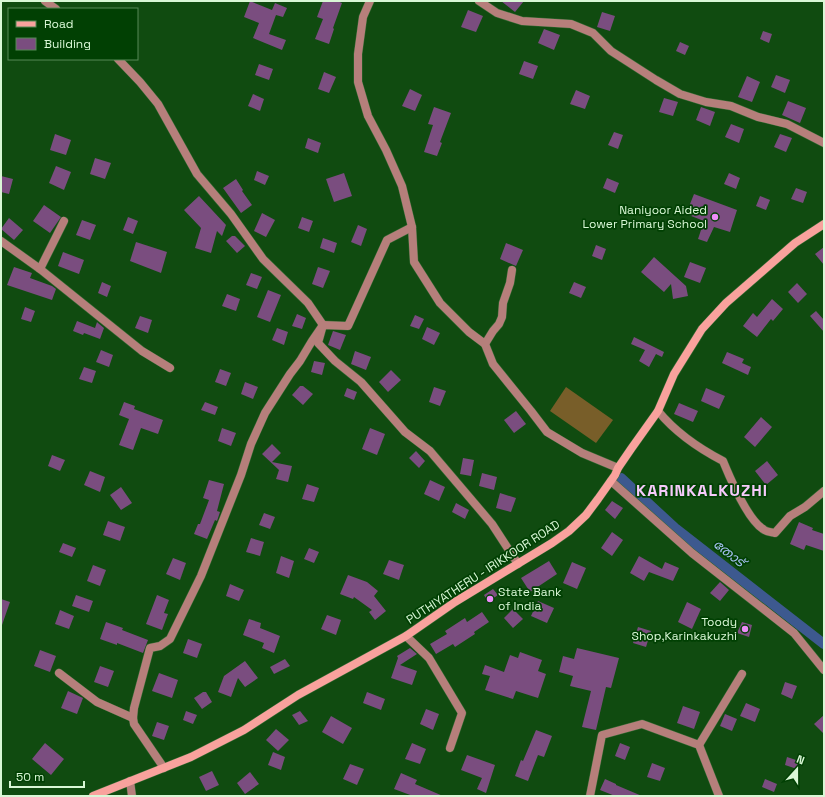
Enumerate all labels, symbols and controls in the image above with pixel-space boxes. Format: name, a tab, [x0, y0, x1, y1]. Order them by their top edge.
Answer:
legend	[8, 8, 138, 60]
text: Road	[44, 16, 73, 32]
text: Building	[44, 36, 91, 52]
place label: Naniyoor Aided Lower Primary School	[582, 202, 707, 232]
marker: Naniyoor Aided Lower Primary School	[710, 212, 720, 222]
district label: KARINKALKUZHI	[636, 480, 768, 501]
street label: PUTHIYATHERU - IRIKKOOR ROAD	[403, 516, 563, 628]
water label: തോട്	[710, 536, 751, 573]
place label: State Bank of India	[498, 584, 562, 614]
marker: State Bank of India	[485, 594, 495, 604]
place label: Toody Shop,Karinkakuzhi	[632, 614, 737, 644]
marker: Toody Shop,Karinkakuzhi	[740, 624, 750, 634]
north arrow	[777, 749, 817, 789]
text: N	[795, 752, 807, 768]
scale bar	[10, 763, 84, 789]
text: 50 m	[16, 769, 44, 785]

